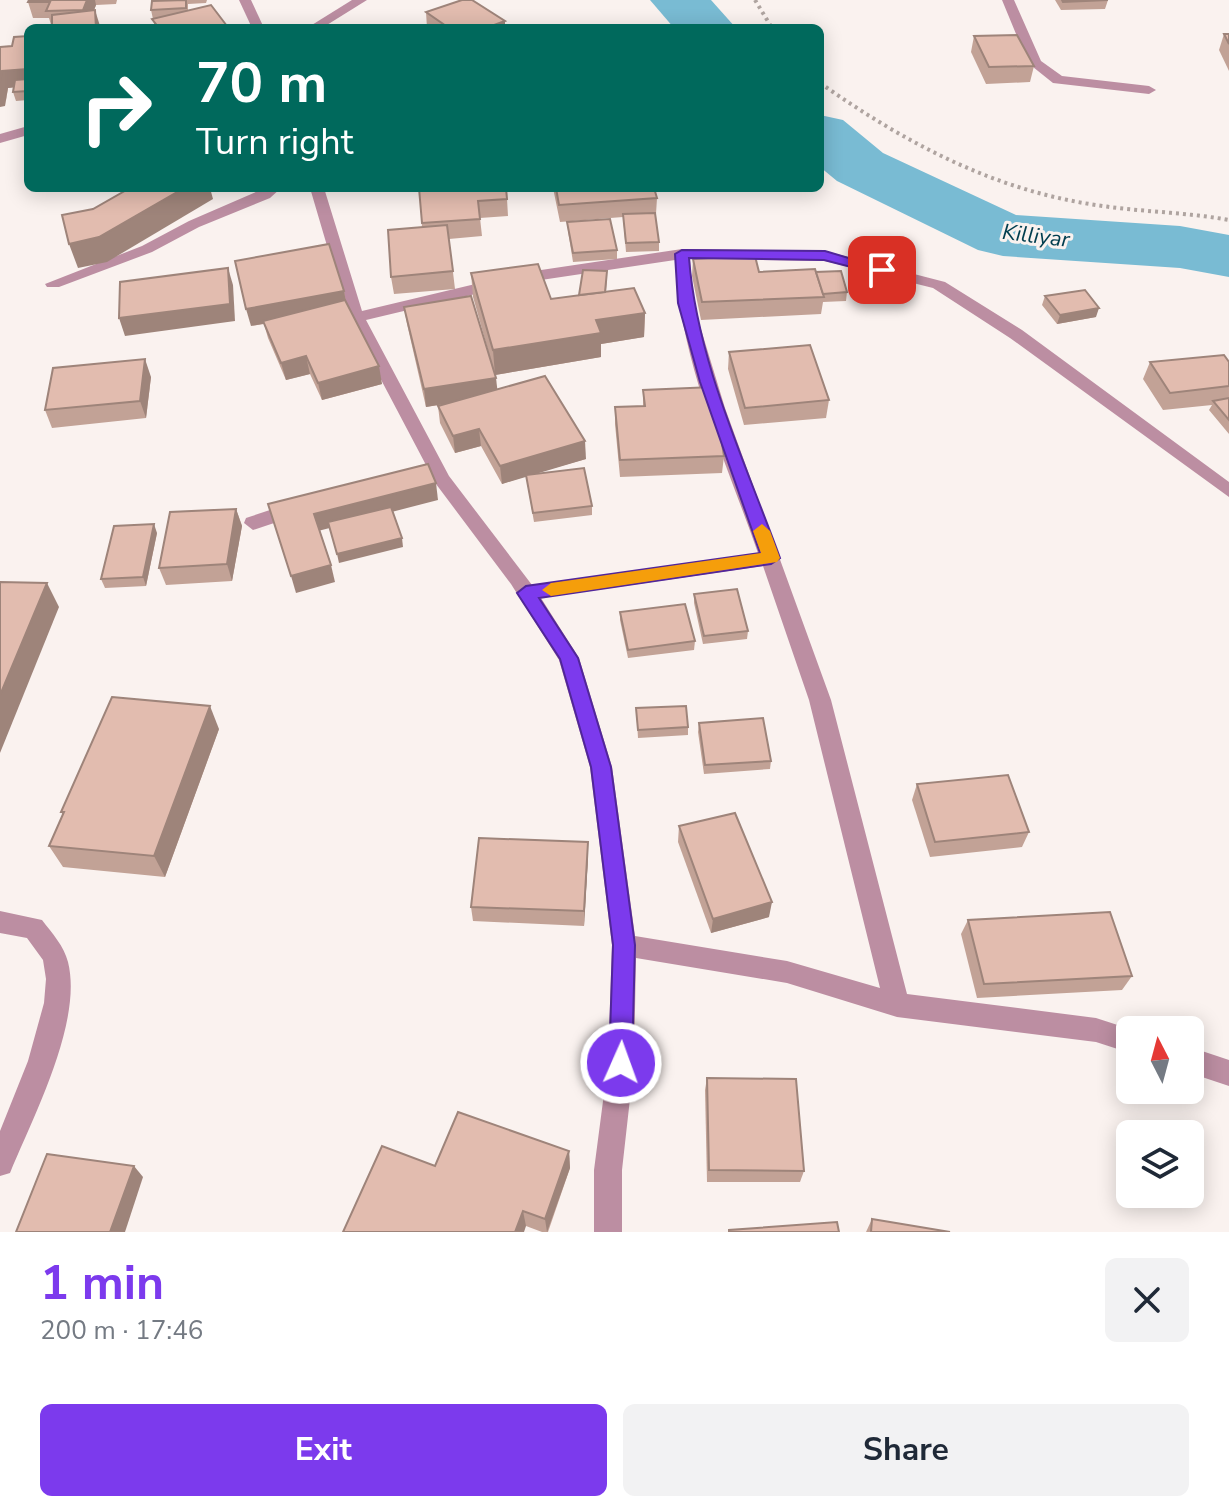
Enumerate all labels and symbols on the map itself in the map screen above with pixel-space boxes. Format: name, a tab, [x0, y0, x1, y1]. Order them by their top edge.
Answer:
water label: Killiyar	[1000, 217, 1072, 255]
pin	[848, 236, 916, 304]
north arrow	[1116, 1016, 1204, 1104]
position arrow	[579, 1021, 663, 1105]

